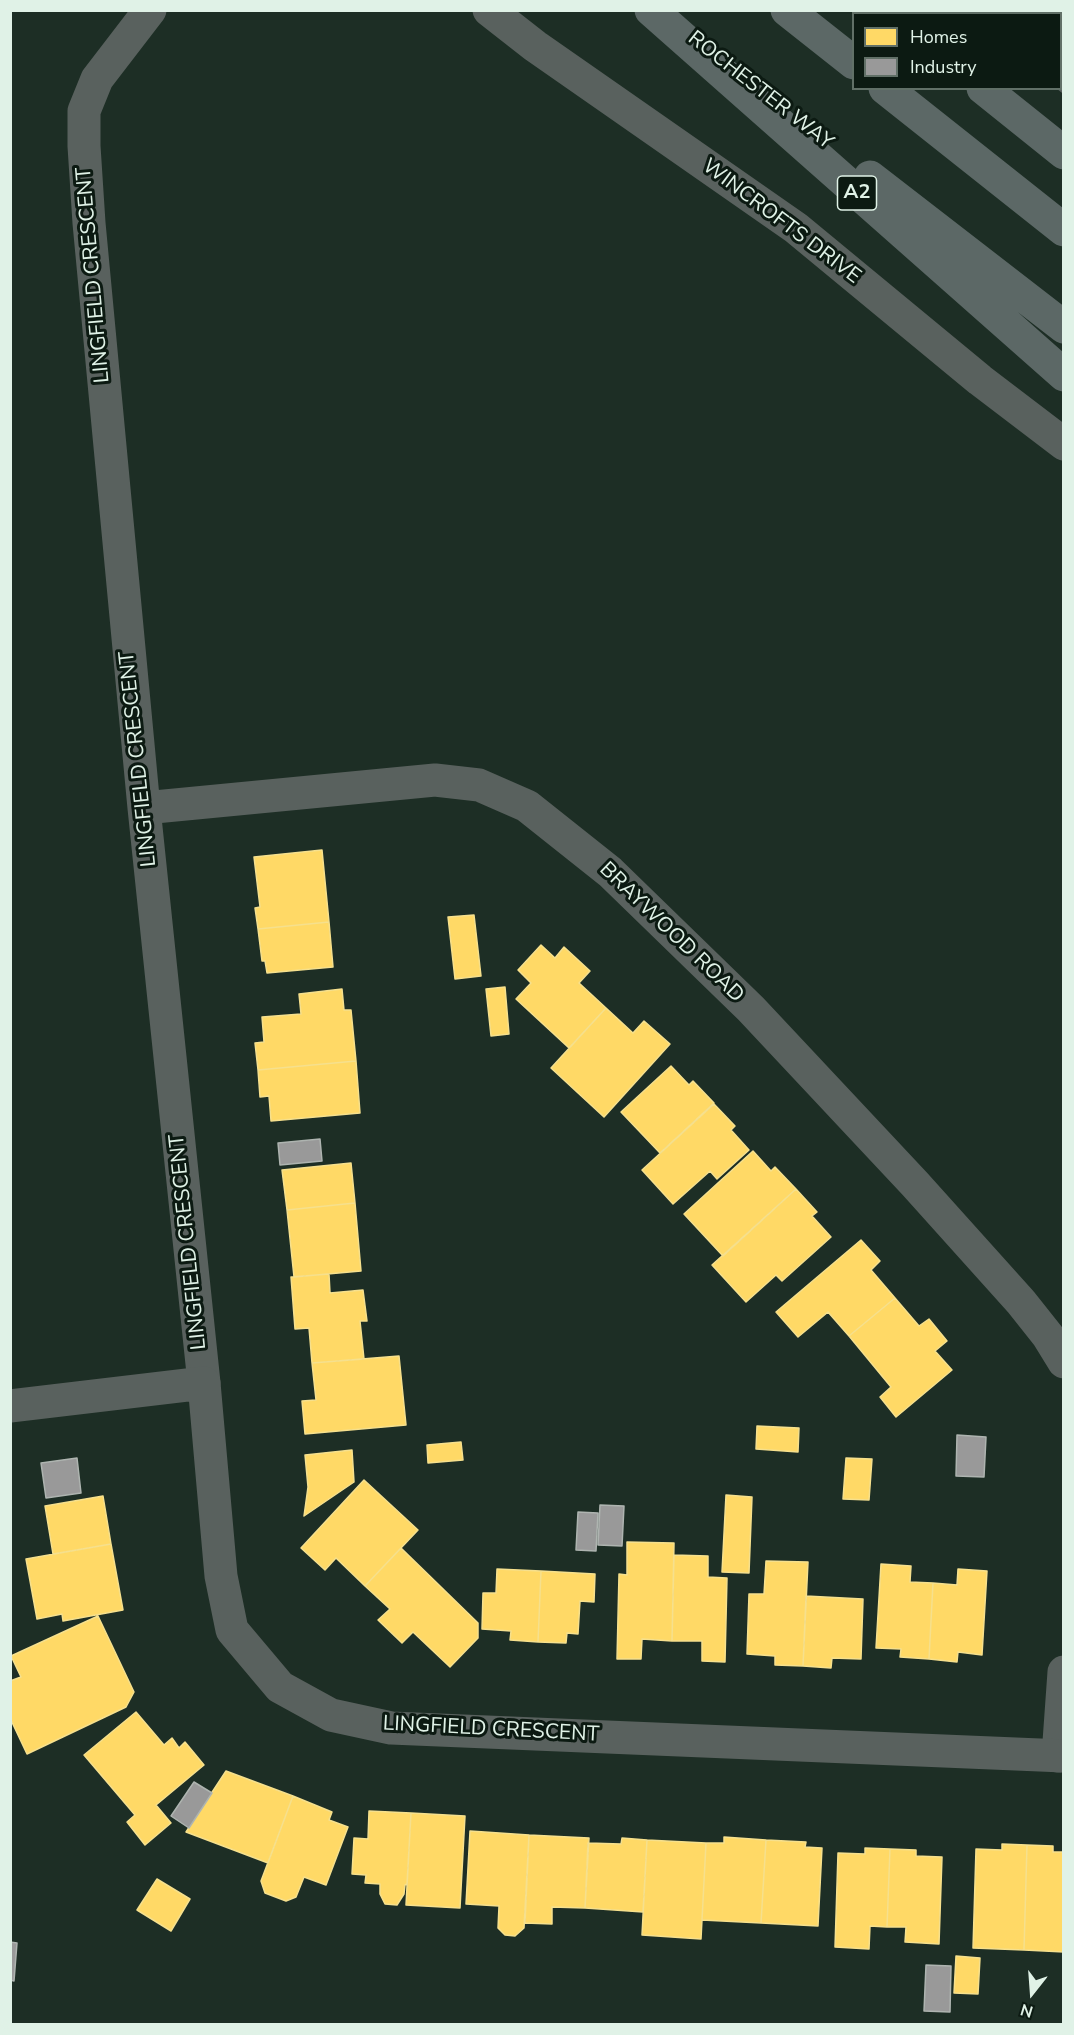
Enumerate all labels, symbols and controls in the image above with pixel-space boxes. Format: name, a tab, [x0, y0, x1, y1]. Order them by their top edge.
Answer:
legend	[852, 12, 1062, 90]
text: Homes	[910, 25, 967, 49]
street label: ROCHESTER WAY	[682, 26, 838, 156]
text: Industry	[910, 55, 977, 79]
street label: WINCROFTS DRIVE	[697, 154, 865, 290]
street label: LINGFIELD CRESCENT	[72, 166, 116, 384]
road number: A2	[838, 176, 876, 210]
street label: LINGFIELD CRESCENT	[115, 650, 163, 868]
street label: BRAYWOOD ROAD	[593, 857, 749, 1009]
street label: LINGFIELD CRESCENT	[165, 1133, 213, 1351]
street label: LINGFIELD CRESCENT	[382, 1712, 600, 1748]
north arrow	[1002, 1963, 1062, 2023]
text: N	[1018, 1998, 1036, 2022]

